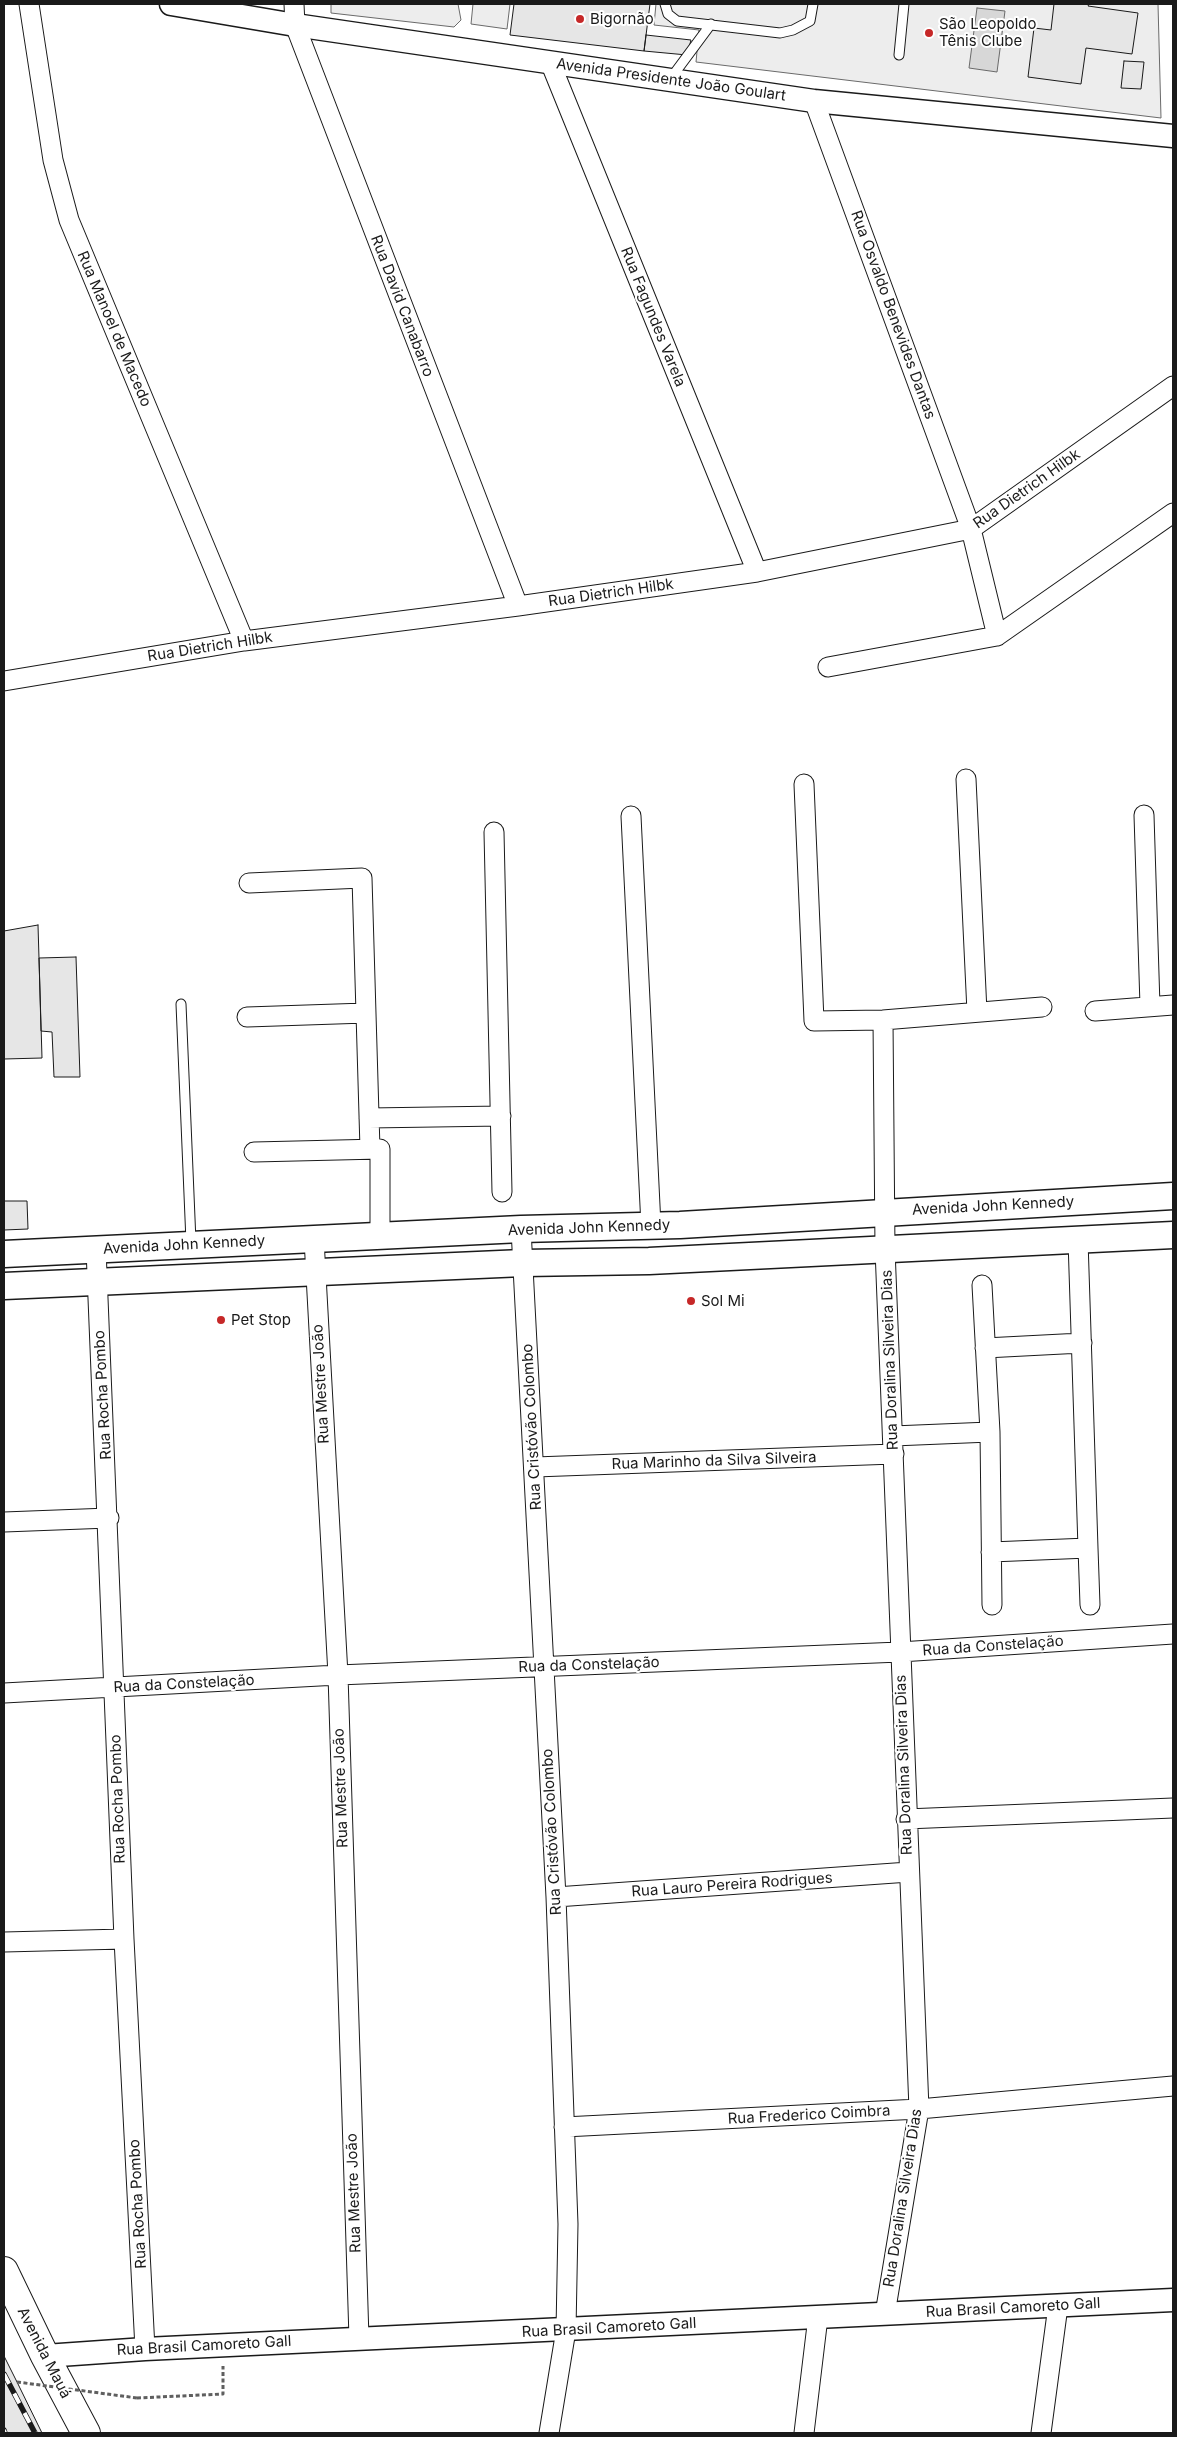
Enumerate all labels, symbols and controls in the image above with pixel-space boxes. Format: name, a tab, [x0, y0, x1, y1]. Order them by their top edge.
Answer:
place label: Bigornão	[590, 10, 654, 28]
marker: Bigornão	[574, 13, 586, 25]
place label: São Leopoldo Tênis Clube	[939, 15, 1036, 50]
marker: São Leopoldo Tênis Clube	[923, 27, 935, 39]
street label: Avenida Presidente João Goulart	[555, 55, 787, 105]
street label: Rua Osvaldo Benevides Dantas	[847, 208, 939, 422]
street label: Rua David Canabarro	[367, 233, 437, 379]
street label: Rua Fagundes Varela	[617, 244, 689, 390]
street label: Rua Manoel de Macedo	[73, 249, 155, 409]
street label: Rua Dietrich Hilbk	[970, 445, 1084, 533]
street label: Rua Dietrich Hilbk	[547, 575, 675, 611]
street label: Rua Dietrich Hilbk	[146, 628, 274, 666]
street label: Avenida John Kennedy	[911, 1193, 1075, 1219]
street label: Avenida John Kennedy	[508, 1216, 670, 1240]
street label: Avenida John Kennedy	[102, 1232, 266, 1258]
street label: Rua Doralina Silveira Dias	[878, 1270, 902, 1450]
place label: Sol Mi	[701, 1292, 745, 1310]
marker: Sol Mi	[685, 1295, 697, 1307]
place label: Pet Stop	[231, 1311, 291, 1329]
marker: Pet Stop	[215, 1314, 227, 1326]
street label: Rua Mestre João	[309, 1324, 333, 1444]
street label: Rua Rocha Pombo	[91, 1330, 115, 1460]
street label: Rua Cristóvão Colombo	[519, 1343, 545, 1511]
street label: Rua Marinho da Silva Silveira	[611, 1448, 817, 1474]
street label: Rua da Constelação	[922, 1632, 1064, 1660]
street label: Rua da Constelação	[518, 1654, 660, 1676]
street label: Rua da Constelação	[113, 1671, 255, 1697]
street label: Rua Doralina Silveira Dias	[892, 1675, 916, 1855]
street label: Rua Mestre João	[330, 1728, 352, 1848]
street label: Rua Rocha Pombo	[107, 1734, 129, 1864]
street label: Rua Cristóvão Colombo	[539, 1748, 565, 1916]
street label: Rua Lauro Pereira Rodrigues	[631, 1869, 833, 1901]
street label: Rua Frederico Coimbra	[727, 2102, 891, 2128]
street label: Rua Doralina Silveira Dias	[880, 2108, 926, 2288]
street label: Rua Mestre João	[343, 2133, 365, 2253]
street label: Rua Rocha Pombo	[126, 2139, 150, 2269]
street label: Rua Brasil Camoreto Gall	[925, 2294, 1101, 2322]
street label: Avenida Mauá	[13, 2304, 75, 2402]
street label: Rua Brasil Camoreto Gall	[521, 2314, 697, 2342]
street label: Rua Brasil Camoreto Gall	[116, 2332, 292, 2360]

